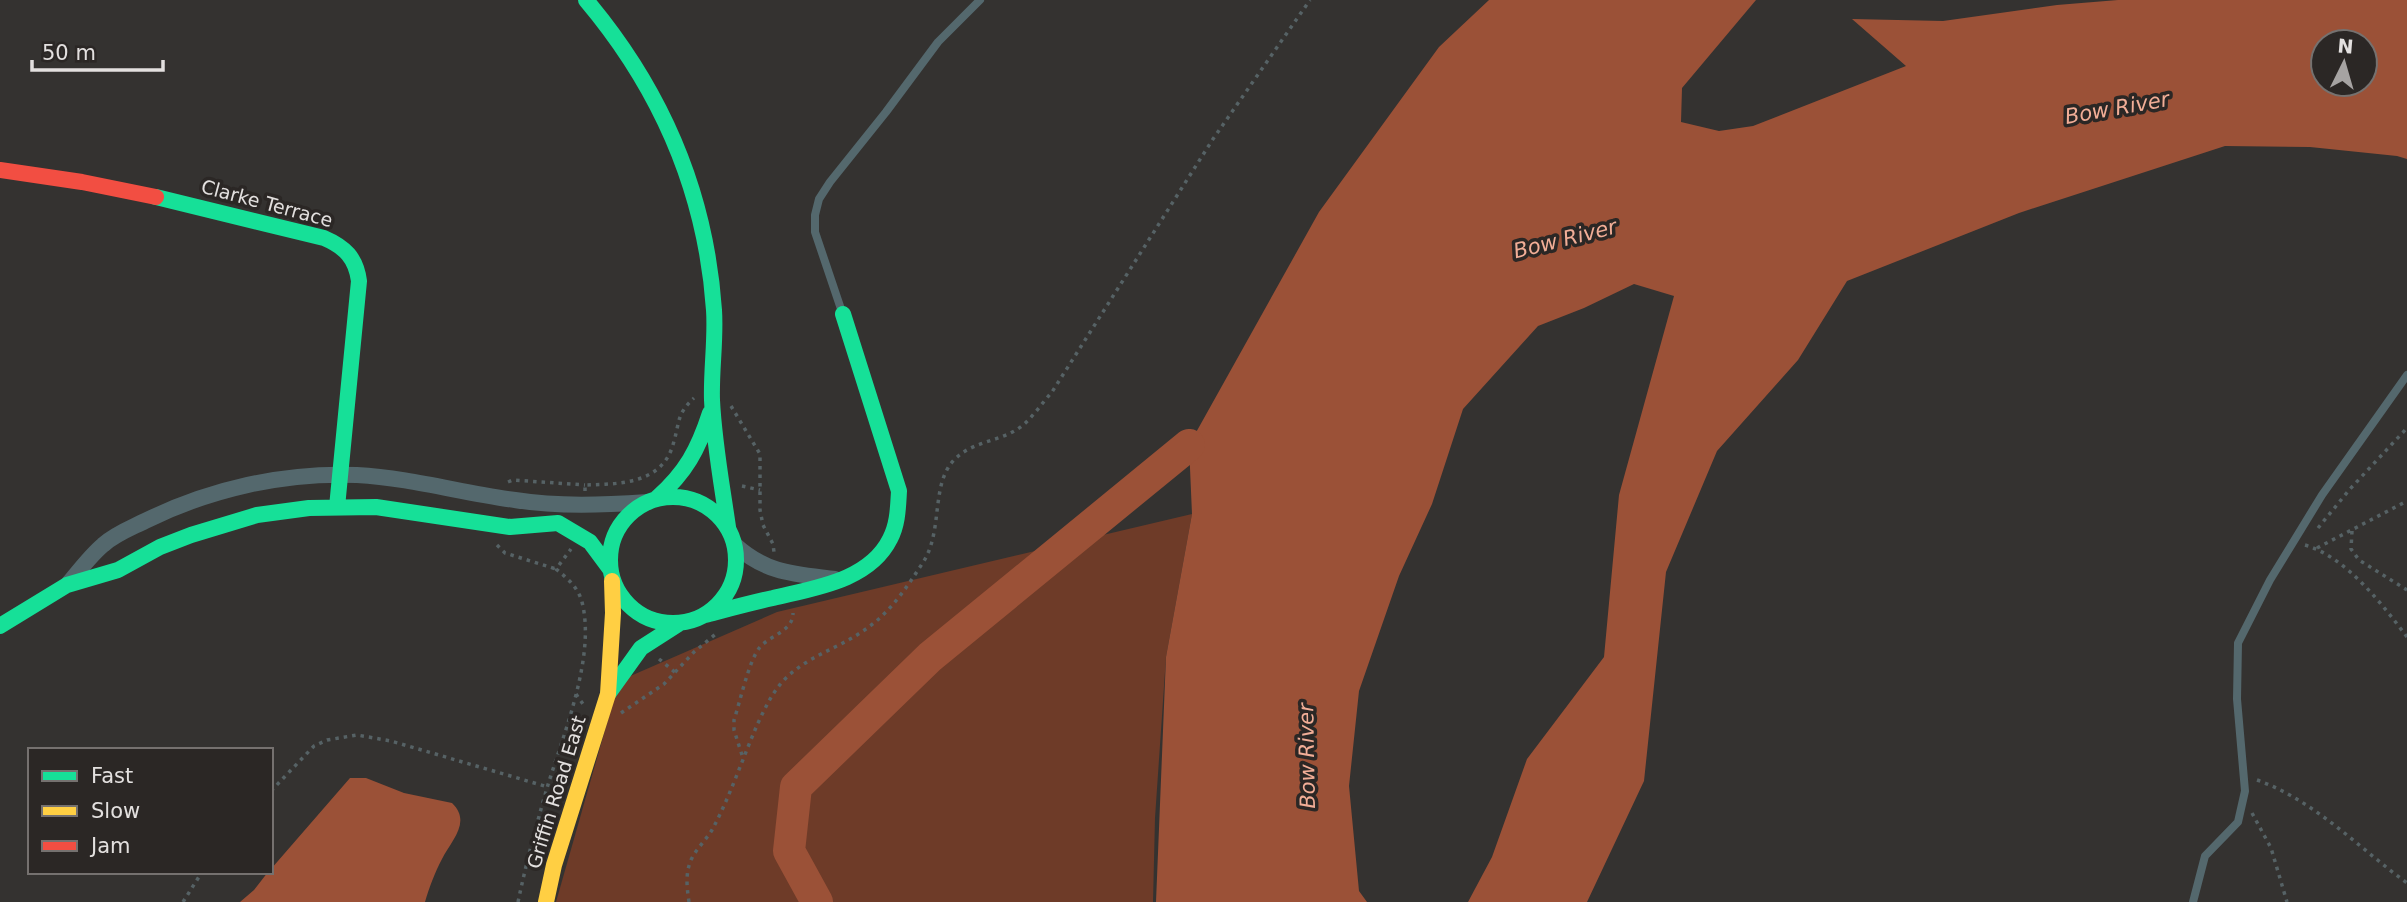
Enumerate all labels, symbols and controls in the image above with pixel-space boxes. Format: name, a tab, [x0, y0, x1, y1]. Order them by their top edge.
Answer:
scale bar	[32, 28, 163, 72]
north arrow	[2309, 28, 2379, 98]
text: N	[2337, 34, 2354, 58]
text: 50 m	[42, 41, 96, 65]
water label: Bow River	[2063, 87, 2172, 129]
street label: Clarke Terrace	[199, 175, 335, 231]
water label: Bow River	[1511, 214, 1620, 263]
water label: Bow River	[1294, 702, 1320, 809]
street label: Griffin Road East	[522, 713, 590, 871]
legend	[28, 748, 273, 874]
text: Fast	[91, 764, 133, 788]
text: Slow	[91, 799, 140, 823]
text: Jam	[89, 834, 131, 858]

